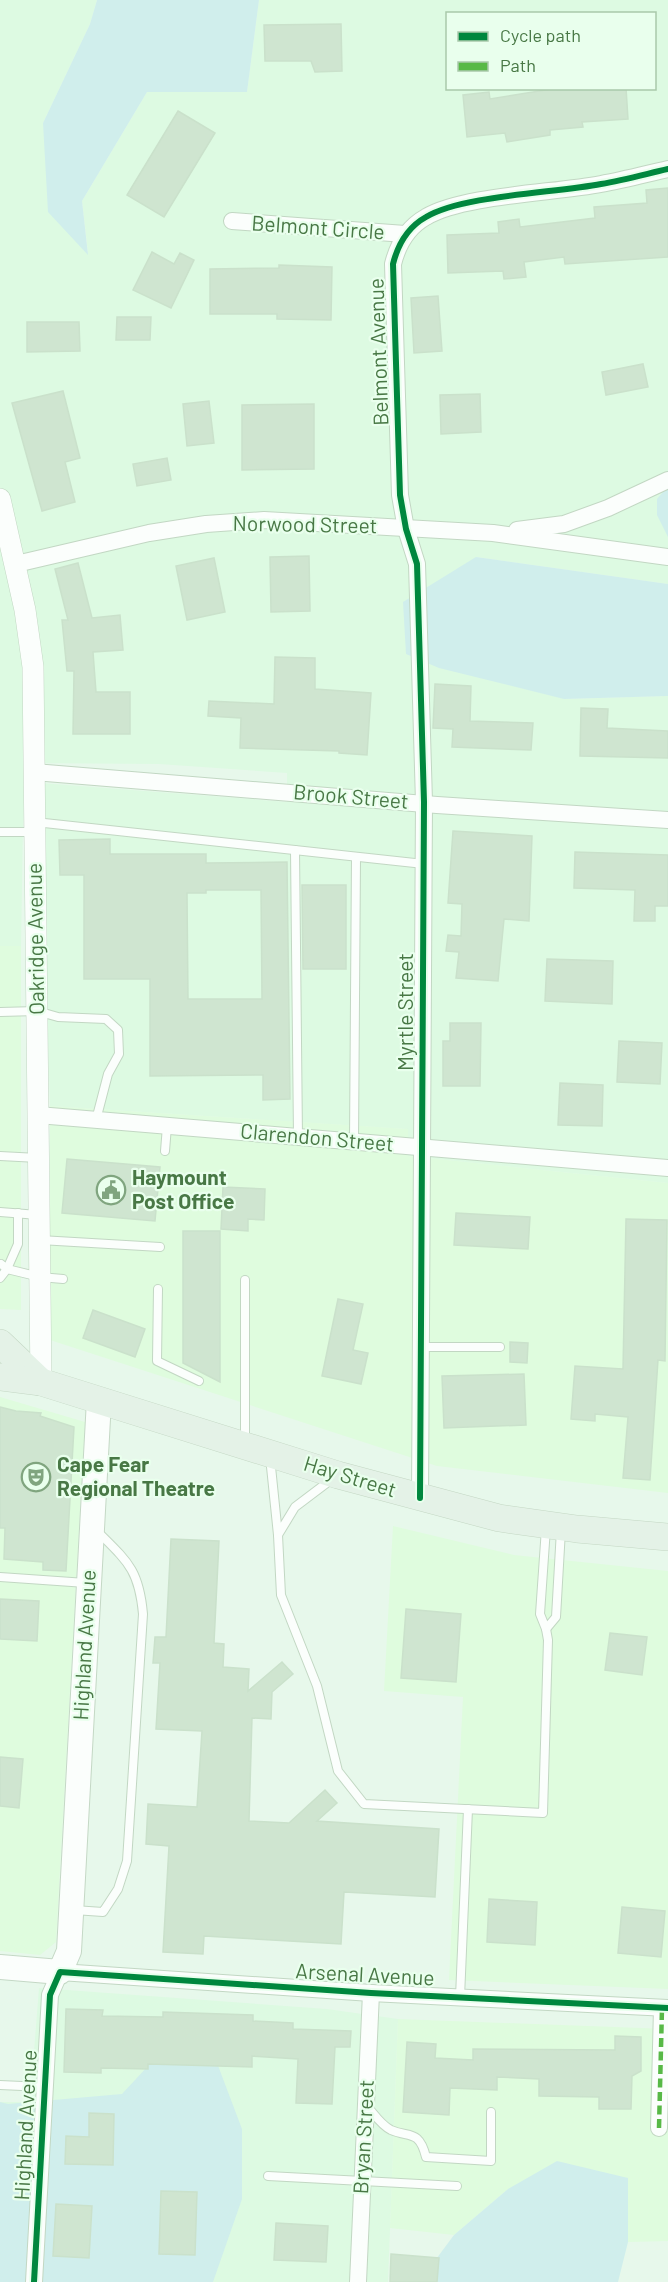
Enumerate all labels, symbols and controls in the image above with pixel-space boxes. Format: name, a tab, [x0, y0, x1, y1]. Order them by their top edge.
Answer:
legend	[446, 12, 656, 90]
text: Cycle path	[500, 24, 581, 46]
text: Path	[500, 54, 536, 76]
street label: Belmont Circle	[251, 209, 386, 244]
street label: Belmont Avenue	[362, 278, 393, 426]
street label: Norwood Street	[233, 510, 378, 537]
street label: Brook Street	[292, 778, 410, 813]
street label: Oakridge Avenue	[21, 863, 48, 1015]
street label: Myrtle Street	[392, 953, 417, 1071]
street label: Clarendon Street	[239, 1117, 395, 1156]
place label: Haymount Post Office	[132, 1164, 234, 1213]
public building icon: Haymount Post Office	[95, 1174, 127, 1206]
street label: Hay Street	[301, 1450, 400, 1501]
place label: Cape Fear Regional Theatre	[57, 1451, 215, 1500]
theatre icon: Cape Fear Regional Theatre	[20, 1461, 52, 1493]
street label: Highland Avenue	[67, 1569, 100, 1721]
street label: Arsenal Avenue	[295, 1957, 435, 1990]
street label: Highland Avenue	[8, 2049, 41, 2201]
street label: Bryan Street	[347, 2079, 378, 2195]

